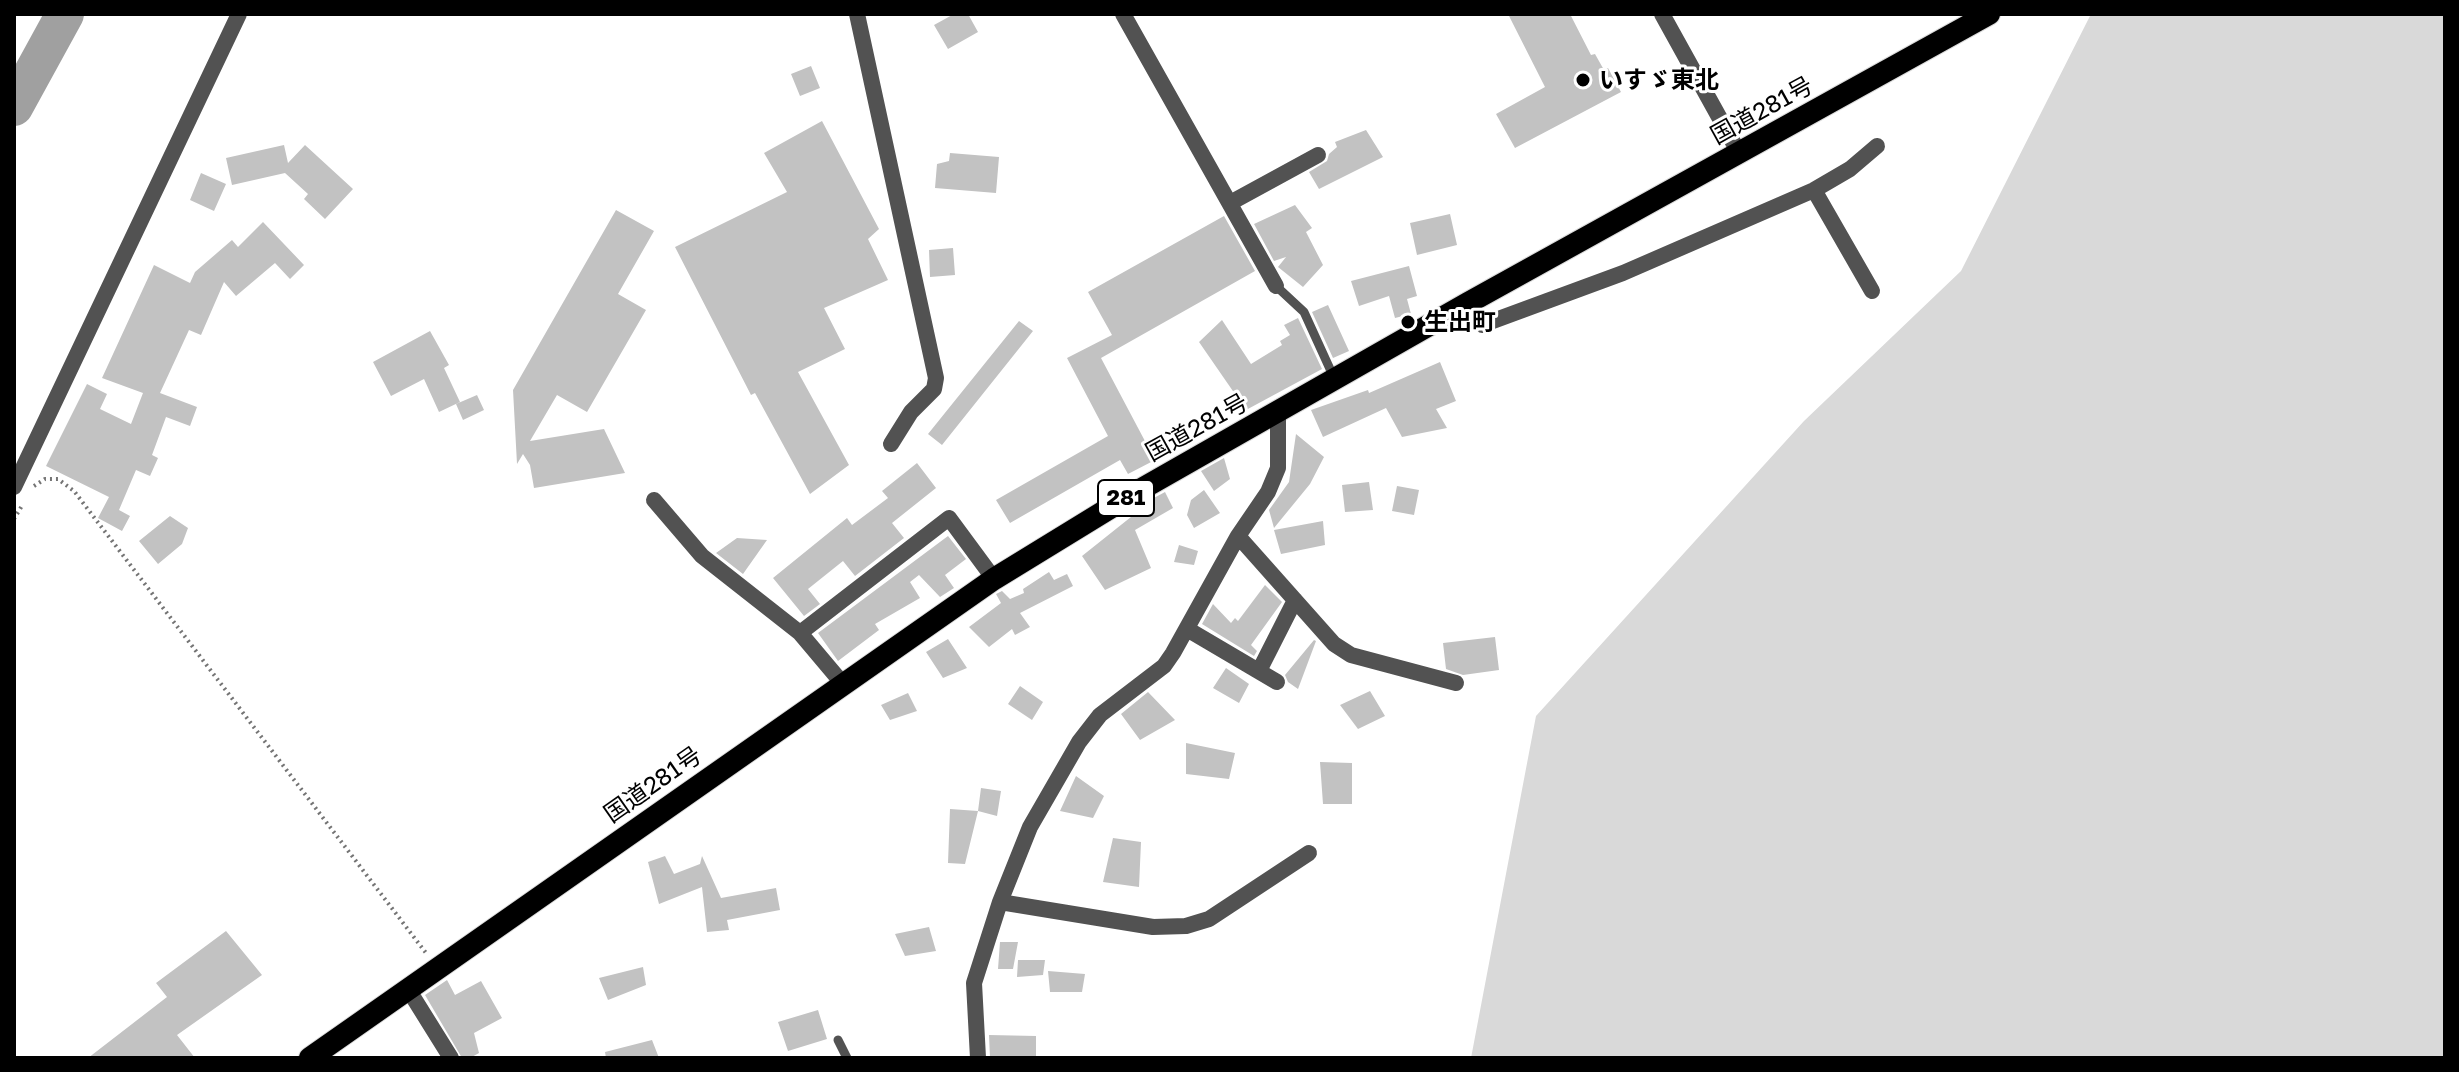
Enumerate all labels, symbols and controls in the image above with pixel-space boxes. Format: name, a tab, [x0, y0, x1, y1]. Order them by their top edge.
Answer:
place label: いすゞ東北	[1599, 66, 1719, 94]
marker: いすゞ東北	[1574, 71, 1592, 89]
street label: 国道281号	[1706, 71, 1818, 151]
place label: 生出町	[1424, 308, 1496, 336]
marker: 生出町	[1399, 313, 1417, 331]
street label: 国道281号	[1141, 388, 1253, 468]
road number: 281	[1098, 480, 1154, 516]
street label: 国道281号	[599, 741, 707, 829]

